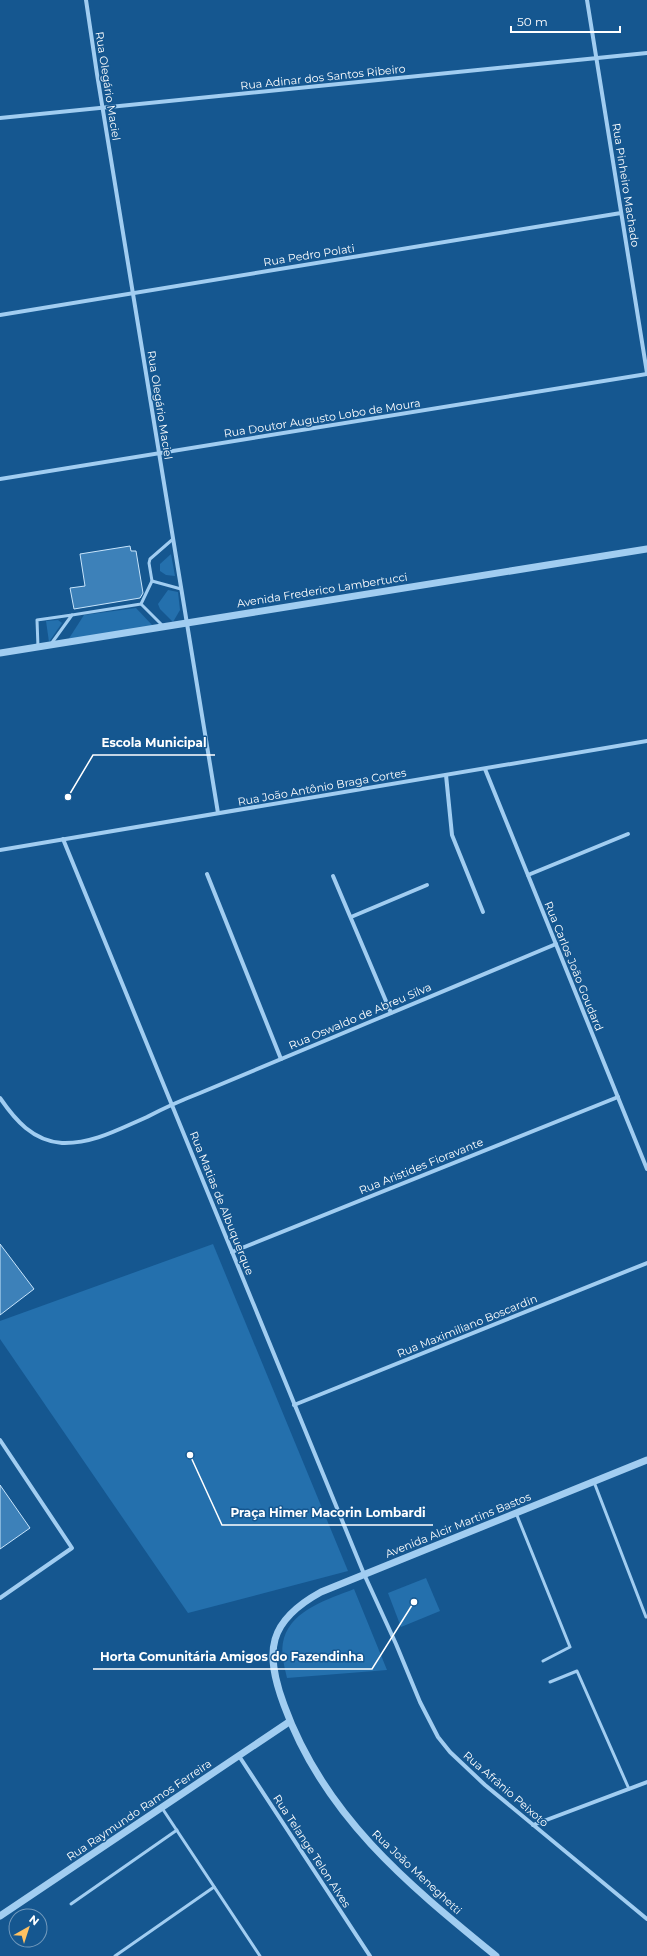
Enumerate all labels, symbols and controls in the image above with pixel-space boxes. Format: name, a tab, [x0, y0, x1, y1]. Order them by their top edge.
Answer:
scale bar	[511, 8, 620, 34]
text: 50 m	[517, 14, 548, 29]
street label: Rua Olegário Maciel	[92, 30, 124, 142]
street label: Rua Adinar dos Santos Ribeiro	[240, 61, 406, 93]
street label: Rua Pinheiro Machado	[609, 122, 643, 248]
street label: Rua Pedro Polati	[262, 241, 356, 269]
street label: Rua Olegário Maciel	[144, 349, 176, 461]
street label: Rua Doutor Augusto Lobo de Moura	[223, 396, 421, 440]
street label: Avenida Frederico Lambertucci	[236, 570, 408, 610]
callout: Escola Municipal	[93, 731, 215, 755]
text: Escola Municipal	[101, 735, 207, 750]
street label: Rua João Antônio Braga Cortes	[237, 765, 408, 809]
street label: Rua Carlos João Goudard	[542, 899, 606, 1033]
street label: Rua Oswaldo de Abreu Silva	[286, 980, 434, 1052]
street label: Rua Matias de Albuquerque	[187, 1129, 257, 1277]
street label: Rua Aristides Fioravante	[357, 1135, 485, 1197]
street label: Rua Maximiliano Boscardin	[395, 1291, 539, 1361]
street label: Avenida Alcir Martins Bastos	[383, 1489, 533, 1561]
callout: Praça Himer Macorin Lombardi	[222, 1501, 433, 1525]
text: Praça Himer Macorin Lombardi	[230, 1505, 426, 1520]
callout: Horta Comunitária Amigos do Fazendinha	[93, 1645, 372, 1669]
text: Horta Comunitária Amigos do Fazendinha	[100, 1649, 364, 1664]
street label: Rua Afrânio Peixoto	[461, 1748, 551, 1830]
street label: Rua Raymundo Ramos Ferreira	[64, 1756, 214, 1864]
street label: Rua Telange Telon Alves	[270, 1792, 354, 1911]
street label: Rua João Meneghetti	[369, 1827, 465, 1917]
north arrow	[8, 1908, 48, 1948]
text: N	[26, 1912, 42, 1928]

